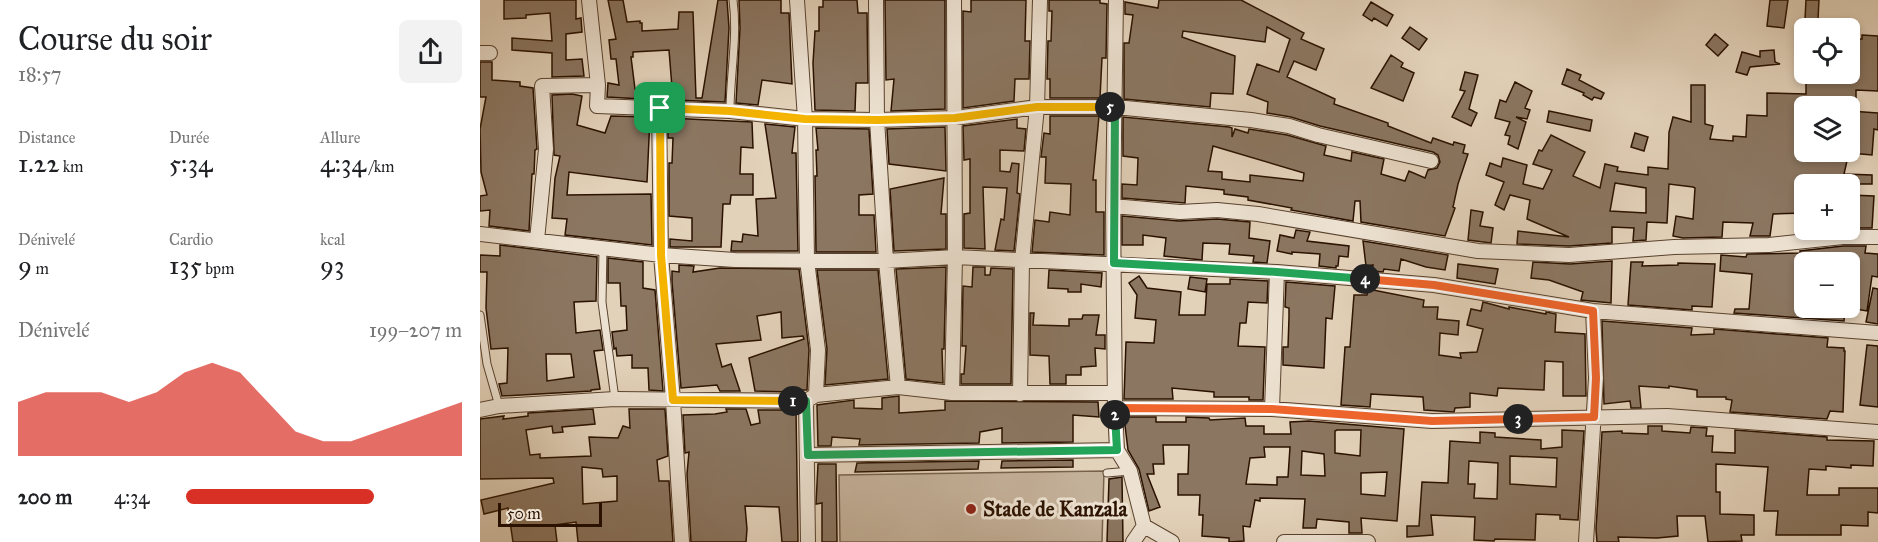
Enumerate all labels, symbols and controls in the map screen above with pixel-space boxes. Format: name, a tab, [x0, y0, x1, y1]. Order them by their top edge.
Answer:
map controls	[1794, 18, 1860, 318]
button: locate	[1794, 18, 1860, 84]
text: Course du soir	[18, 19, 212, 59]
button: share	[399, 20, 462, 83]
text: 18:57	[18, 62, 62, 86]
pin	[634, 82, 685, 133]
icon: arrive	[643, 91, 676, 124]
pin: 5	[1095, 92, 1125, 122]
button: layers	[1794, 96, 1860, 162]
text: 5	[1106, 97, 1114, 116]
text: Distance	[18, 128, 75, 147]
text: Durée	[169, 128, 209, 147]
text: Allure	[320, 128, 360, 147]
text: 1.22	[18, 147, 59, 179]
text: 5:34	[169, 147, 213, 179]
text: 4:34	[320, 147, 366, 179]
text: km	[59, 157, 84, 176]
text: /km	[366, 157, 395, 176]
button: +	[1794, 174, 1860, 240]
text: Dénivelé	[18, 230, 75, 249]
text: Cardio	[169, 230, 213, 249]
text: kcal	[320, 230, 345, 249]
text: 9	[18, 249, 32, 281]
text: 135	[169, 249, 202, 281]
text: 93	[320, 249, 344, 281]
button: −	[1794, 252, 1860, 318]
text: m	[32, 259, 49, 278]
text: bpm	[202, 259, 234, 278]
pin: 4	[1350, 264, 1380, 294]
text: 4	[1361, 269, 1369, 288]
text: Dénivelé	[18, 318, 90, 342]
text: 199–207 m	[369, 318, 462, 342]
pin: 1	[778, 386, 808, 416]
text: 1	[790, 391, 796, 410]
pin: 2	[1100, 400, 1130, 430]
pin: 3	[1503, 404, 1533, 434]
text: 2	[1111, 405, 1119, 424]
text: 3	[1515, 409, 1521, 428]
text: 200 m	[18, 485, 72, 509]
text: 4:34	[114, 485, 149, 509]
place label: Stade de Kanzala	[983, 496, 1128, 522]
scale bar	[498, 500, 602, 528]
marker: Stade de Kanzala	[964, 502, 978, 516]
text: 50 m	[507, 504, 541, 523]

